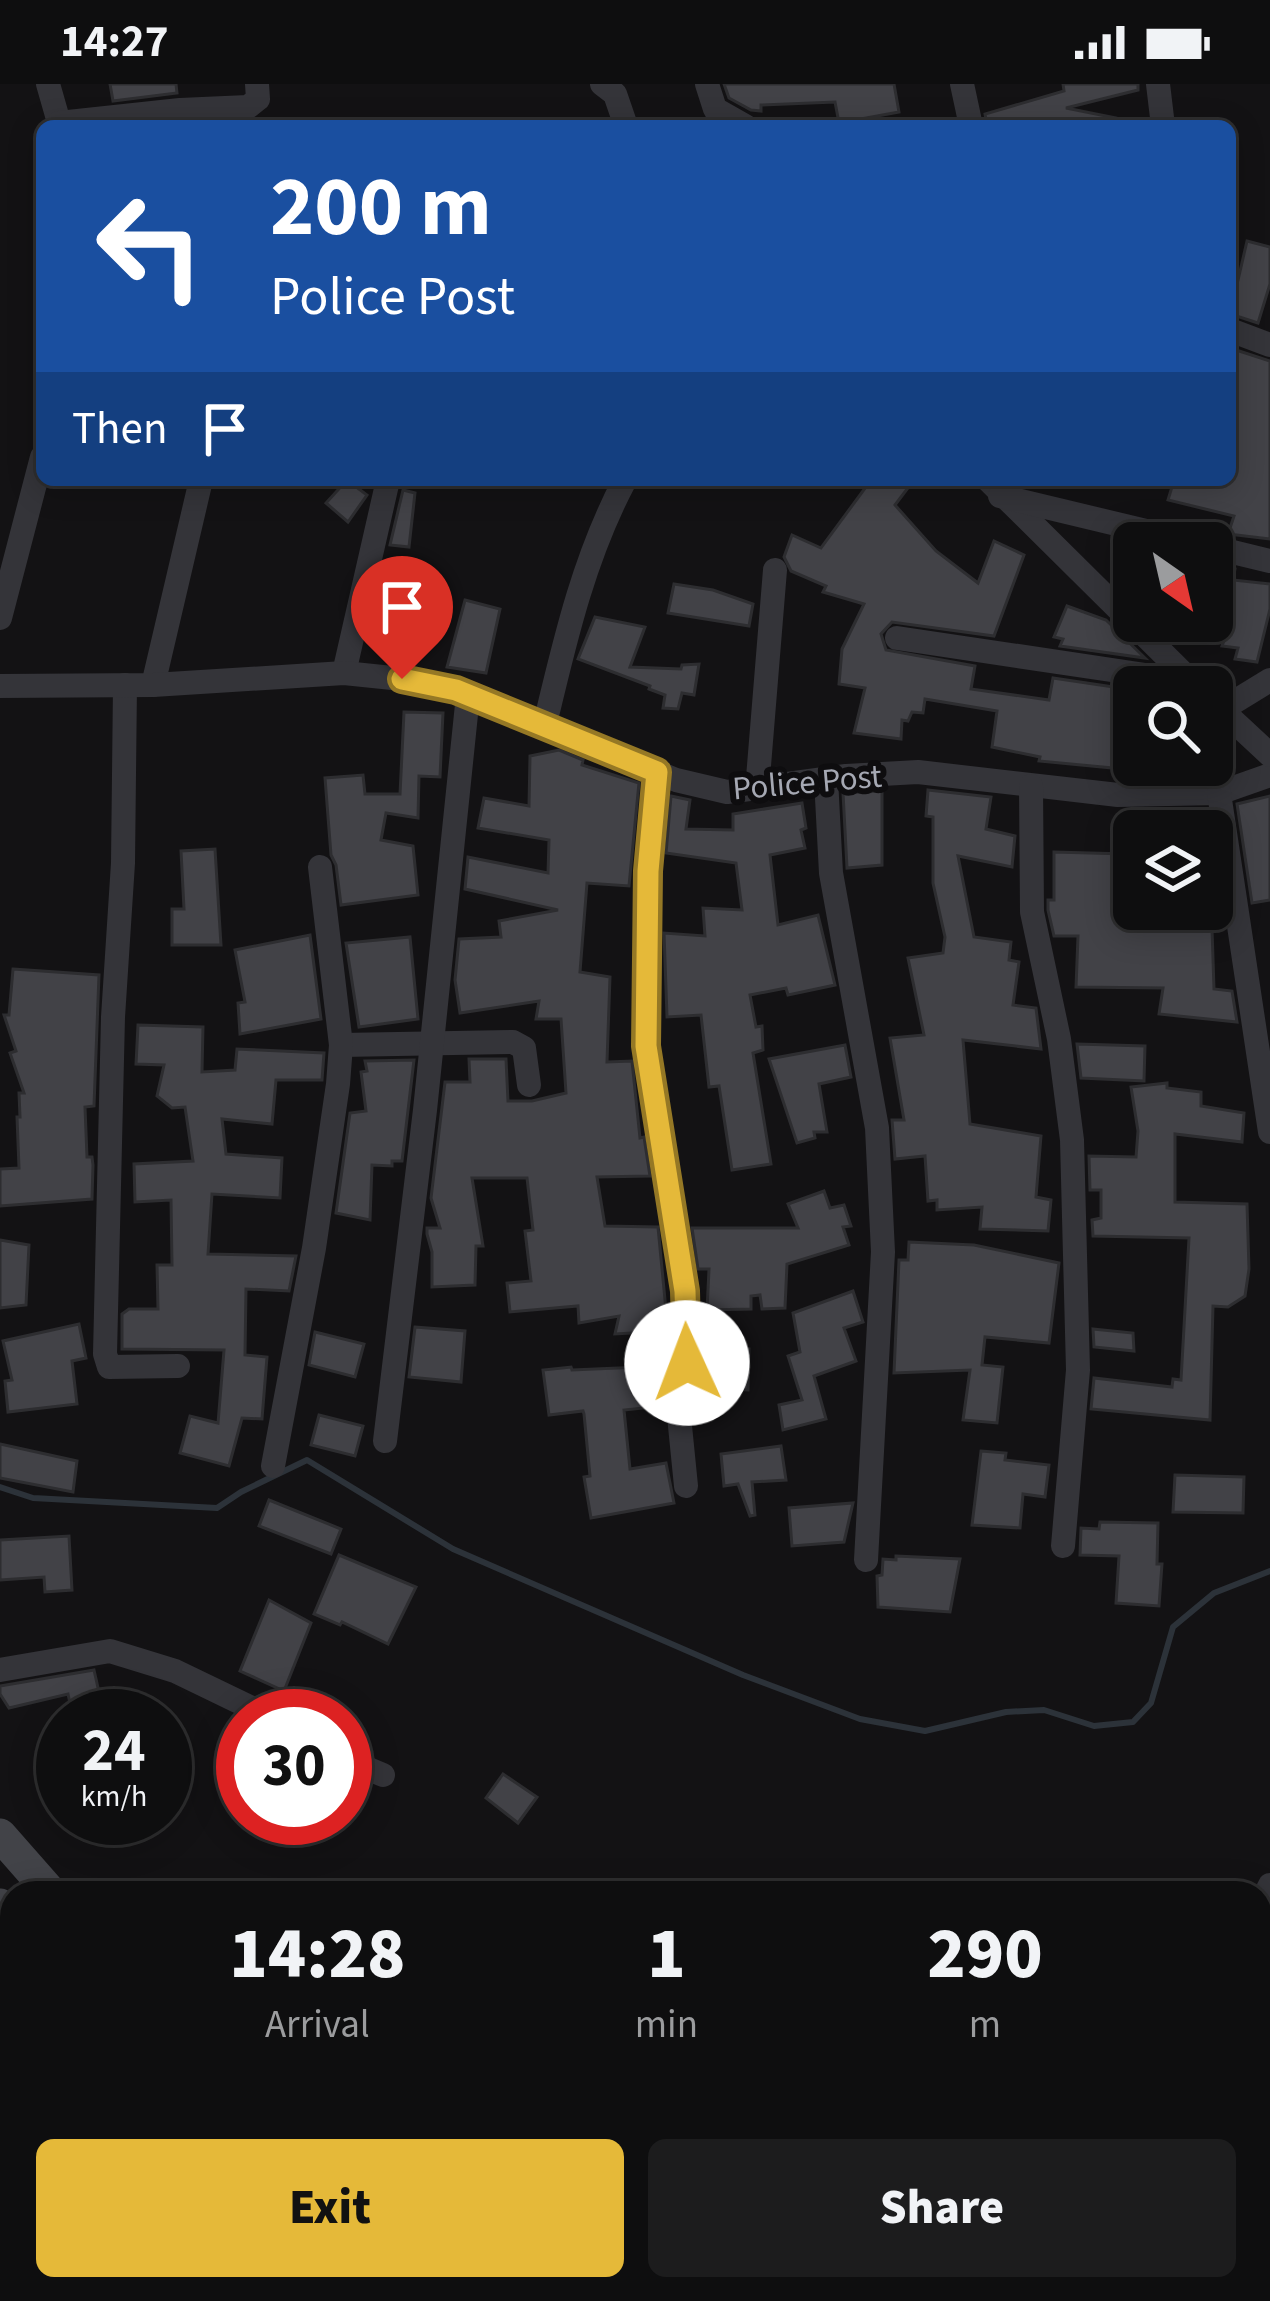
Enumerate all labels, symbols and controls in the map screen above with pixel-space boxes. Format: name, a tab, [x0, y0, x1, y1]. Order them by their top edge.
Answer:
text: 14:27	[60, 10, 169, 74]
text: 200 m	[270, 148, 492, 268]
icon: left	[72, 168, 228, 324]
text: Police Post	[270, 259, 515, 336]
icon: arrive	[192, 396, 258, 462]
text: Then	[72, 397, 168, 461]
north arrow	[1113, 522, 1233, 642]
map controls	[1113, 522, 1233, 930]
pin	[351, 556, 453, 679]
icon: arrive	[369, 574, 435, 640]
button: search	[1113, 666, 1233, 786]
street label: Police Post	[731, 753, 884, 812]
button: layers	[1113, 810, 1233, 930]
position arrow	[624, 1300, 750, 1426]
speed limit sign: 30	[216, 1689, 372, 1845]
text: 24	[82, 1709, 146, 1794]
text: km/h	[81, 1775, 147, 1818]
text: 14:28	[229, 1903, 405, 2006]
text: 1	[647, 1903, 686, 2006]
text: 290	[927, 1903, 1043, 2006]
text: Arrival	[265, 1997, 370, 2053]
text: min	[635, 1997, 698, 2053]
text: m	[969, 1997, 1001, 2053]
button: Exit	[36, 2139, 624, 2277]
button: Share	[648, 2139, 1236, 2277]

